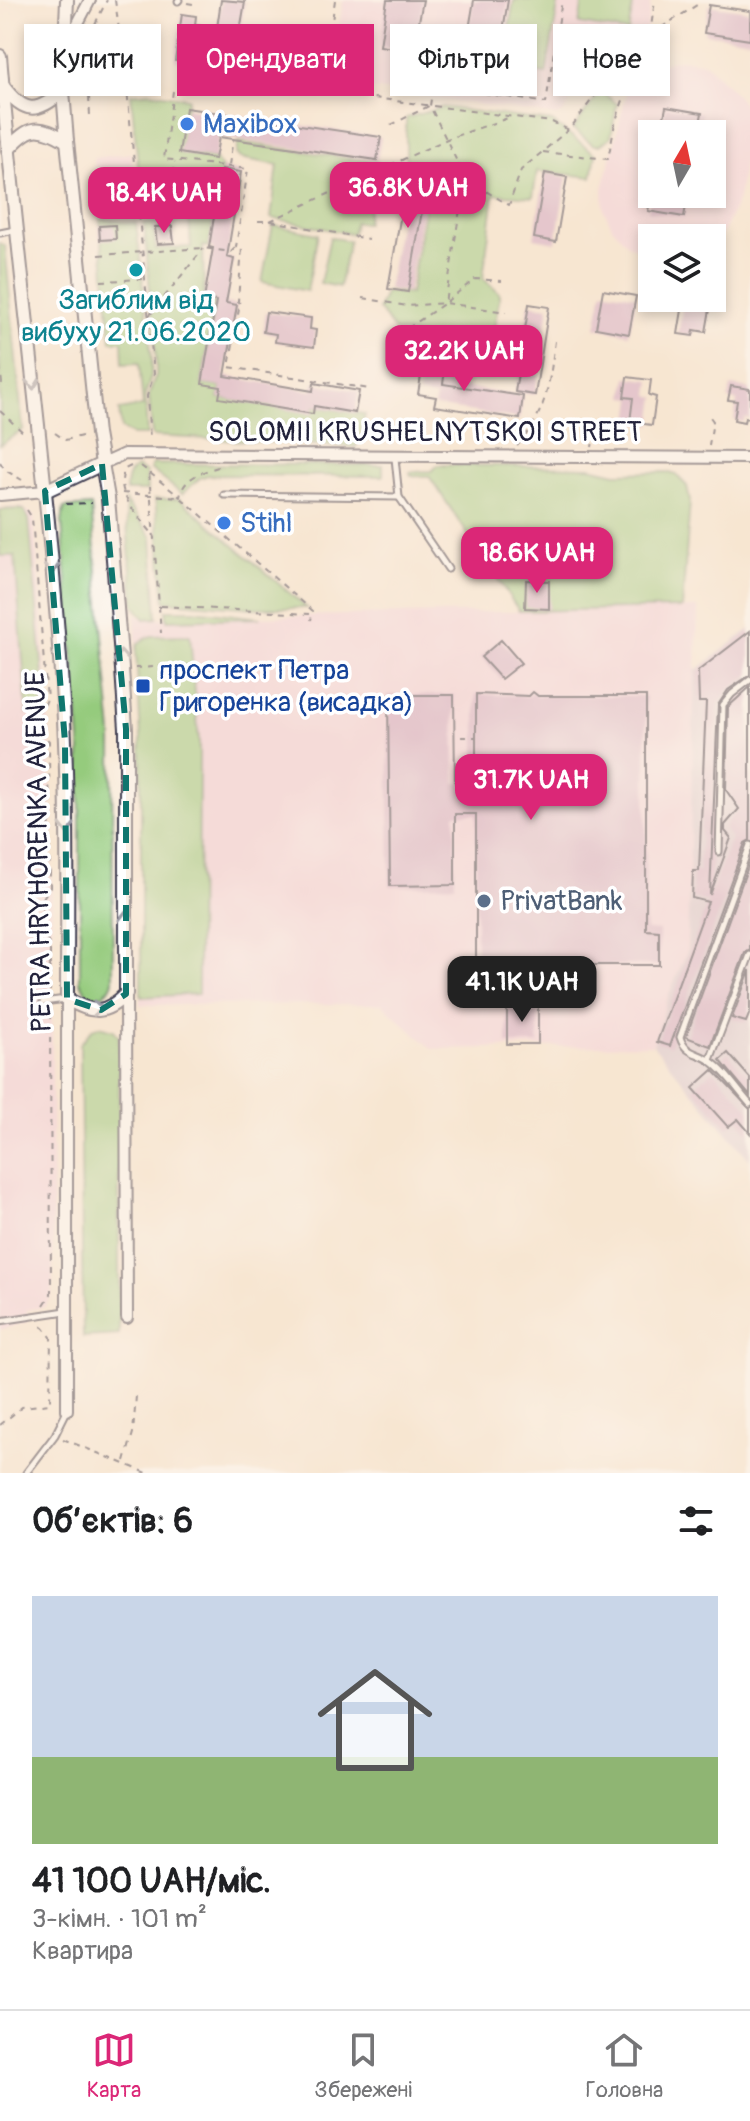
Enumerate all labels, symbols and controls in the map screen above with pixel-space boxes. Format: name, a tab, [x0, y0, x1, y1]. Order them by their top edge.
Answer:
chip: Купити	[24, 24, 161, 96]
chip: Орендувати	[177, 24, 374, 96]
chip: Фільтри	[390, 24, 537, 96]
chip: Нове	[553, 24, 670, 96]
place label: Maxibox	[203, 107, 298, 142]
marker: Maxibox	[178, 115, 196, 133]
north arrow	[638, 120, 726, 208]
map controls	[638, 120, 726, 312]
pin: 36.8K UAH	[316, 162, 500, 230]
pin: 18.4K UAH	[72, 167, 256, 235]
text: 36.8K UAH	[348, 172, 468, 204]
text: 18.4K UAH	[106, 177, 222, 209]
button: layers	[638, 224, 726, 312]
marker: Загиблим від вибуху 21.06.2020	[127, 261, 145, 279]
place label: Загиблим від вибуху 21.06.2020	[21, 283, 251, 350]
pin: 32.2K UAH	[372, 325, 556, 393]
text: 32.2K UAH	[403, 335, 525, 367]
one-way arrow	[25, 378, 42, 391]
street label: SOLOMII KRUSHELNYTSKOI STREET	[208, 415, 642, 450]
place label: Stihl	[240, 506, 292, 541]
marker: Stihl	[215, 514, 233, 532]
pin: 18.6K UAH	[445, 527, 629, 595]
text: 18.6K UAH	[479, 537, 595, 569]
one-way arrow	[43, 563, 60, 576]
one-way arrow	[113, 649, 130, 662]
place label: проспект Петра Григоренка (висадка)	[159, 653, 414, 720]
street label: PETRA HRYHORENKA AVENUE	[18, 671, 60, 1033]
marker: проспект Петра Григоренка (висадка)	[134, 677, 152, 695]
pin: 31.7K UAH	[439, 754, 623, 822]
text: 31.7K UAH	[473, 764, 589, 796]
one-way arrow	[58, 822, 76, 835]
place label: PrivatBank	[500, 884, 623, 919]
marker: PrivatBank	[475, 892, 493, 910]
one-way arrow	[117, 909, 135, 922]
pin: 41.1K UAH	[430, 956, 614, 1024]
text: 41.1K UAH	[466, 966, 578, 998]
one-way arrow	[93, 999, 105, 1016]
icon: filters	[674, 1499, 718, 1543]
text: Об’єктів: 6	[32, 1500, 193, 1543]
icon: home	[303, 1648, 447, 1792]
text: 41 100 UAH/міс.	[32, 1860, 271, 1903]
text: 3-кімн. · 101 m²	[32, 1903, 207, 1935]
text: Квартира	[32, 1935, 133, 1967]
tab: Карта	[87, 2028, 141, 2104]
tab: Збережені	[315, 2028, 412, 2104]
tab: Головна	[586, 2028, 663, 2104]

